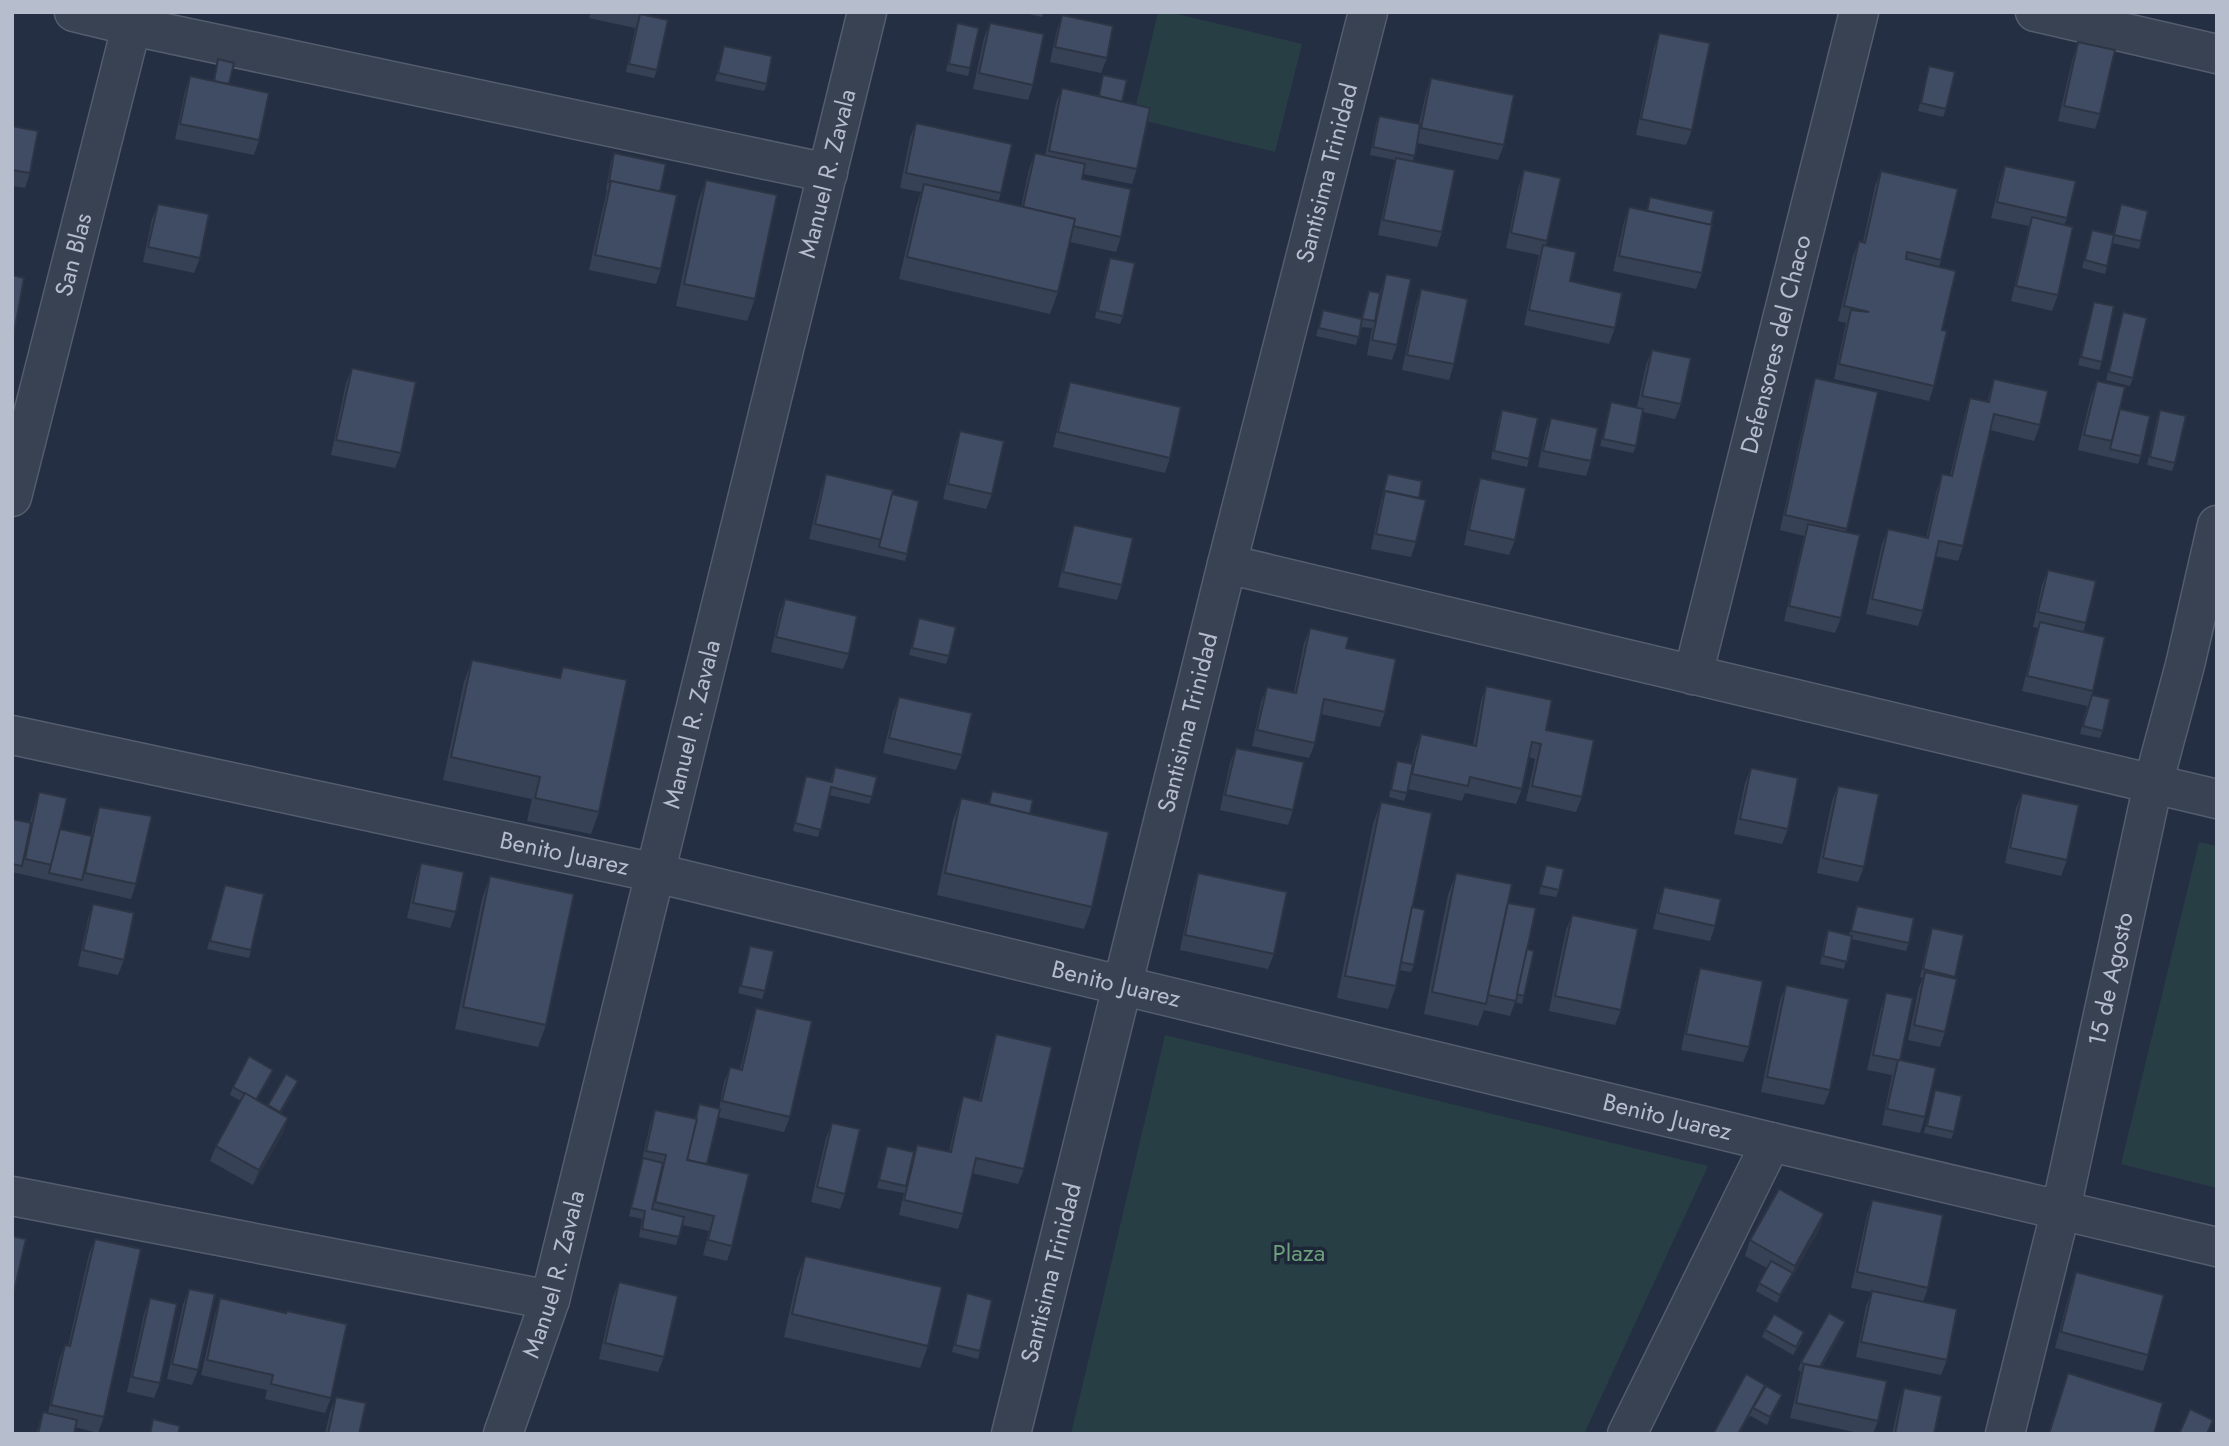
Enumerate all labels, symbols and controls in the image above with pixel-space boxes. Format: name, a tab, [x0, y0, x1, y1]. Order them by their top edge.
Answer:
street label: Santisima Trinidad	[1287, 79, 1366, 266]
street label: Manuel R. Zavala	[789, 85, 864, 262]
street label: San Blas	[46, 209, 100, 300]
street label: Defensores del Chaco	[1731, 231, 1820, 457]
street label: Santisima Trinidad	[1148, 629, 1226, 816]
street label: Manuel R. Zavala	[654, 636, 729, 812]
street label: Benito Juarez	[497, 822, 633, 884]
street label: 15 de Agosto	[2079, 909, 2142, 1049]
street label: Benito Juarez	[1048, 951, 1184, 1016]
street label: Benito Juarez	[1599, 1084, 1736, 1149]
street label: Santisima Trinidad	[1011, 1179, 1090, 1366]
street label: Manuel R. Zavala	[513, 1187, 593, 1363]
park label: Plaza	[1273, 1235, 1325, 1270]

